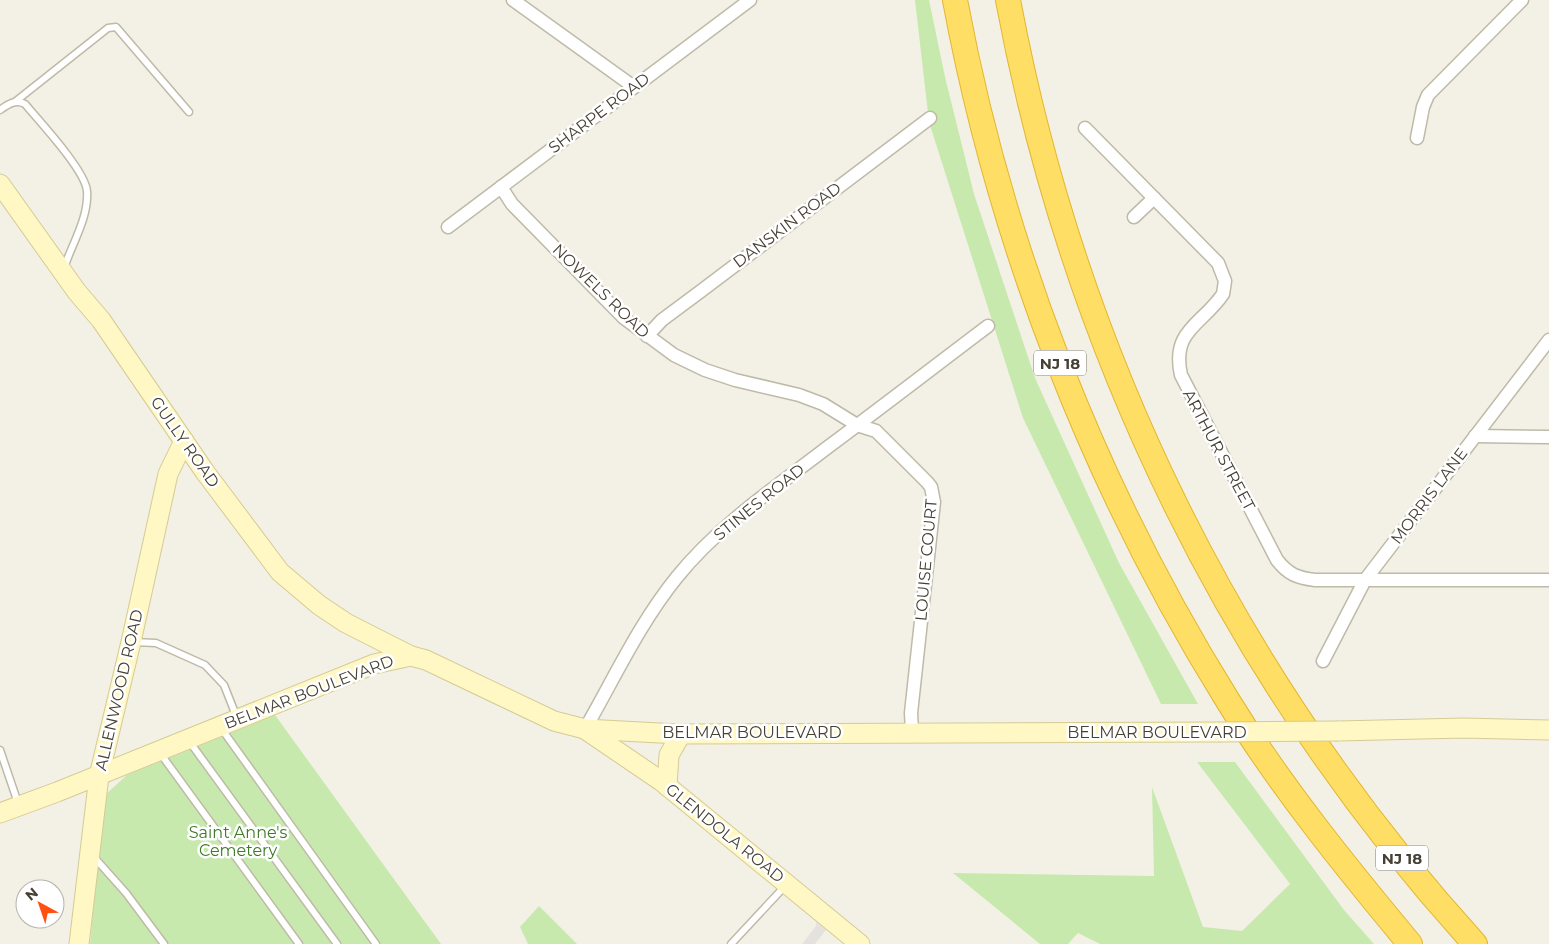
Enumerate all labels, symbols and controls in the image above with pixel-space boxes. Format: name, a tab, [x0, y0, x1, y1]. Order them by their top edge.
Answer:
street label: SHARPE ROAD	[545, 69, 653, 157]
street label: DANSKIN ROAD	[729, 178, 845, 272]
street label: NOWELS ROAD	[549, 240, 653, 342]
road number: NJ 18	[1034, 350, 1086, 376]
street label: ARTHUR STREET	[1179, 386, 1259, 515]
street label: GULLY ROAD	[147, 393, 223, 491]
street label: MORRIS LANE	[1387, 444, 1471, 548]
street label: STINES ROAD	[710, 460, 808, 544]
street label: LOUISE COURT	[911, 497, 941, 622]
street label: ALLENWOOD ROAD	[91, 607, 147, 773]
street label: BELMAR BOULEVARD	[222, 651, 396, 733]
street label: BELMAR BOULEVARD	[662, 723, 842, 742]
street label: BELMAR BOULEVARD	[1067, 723, 1247, 742]
street label: GLENDOLA ROAD	[662, 779, 788, 887]
park label: Saint Anne's Cemetery	[189, 823, 287, 860]
road number: NJ 18	[1376, 846, 1428, 870]
north arrow	[15, 879, 65, 929]
text: N	[22, 884, 42, 905]

